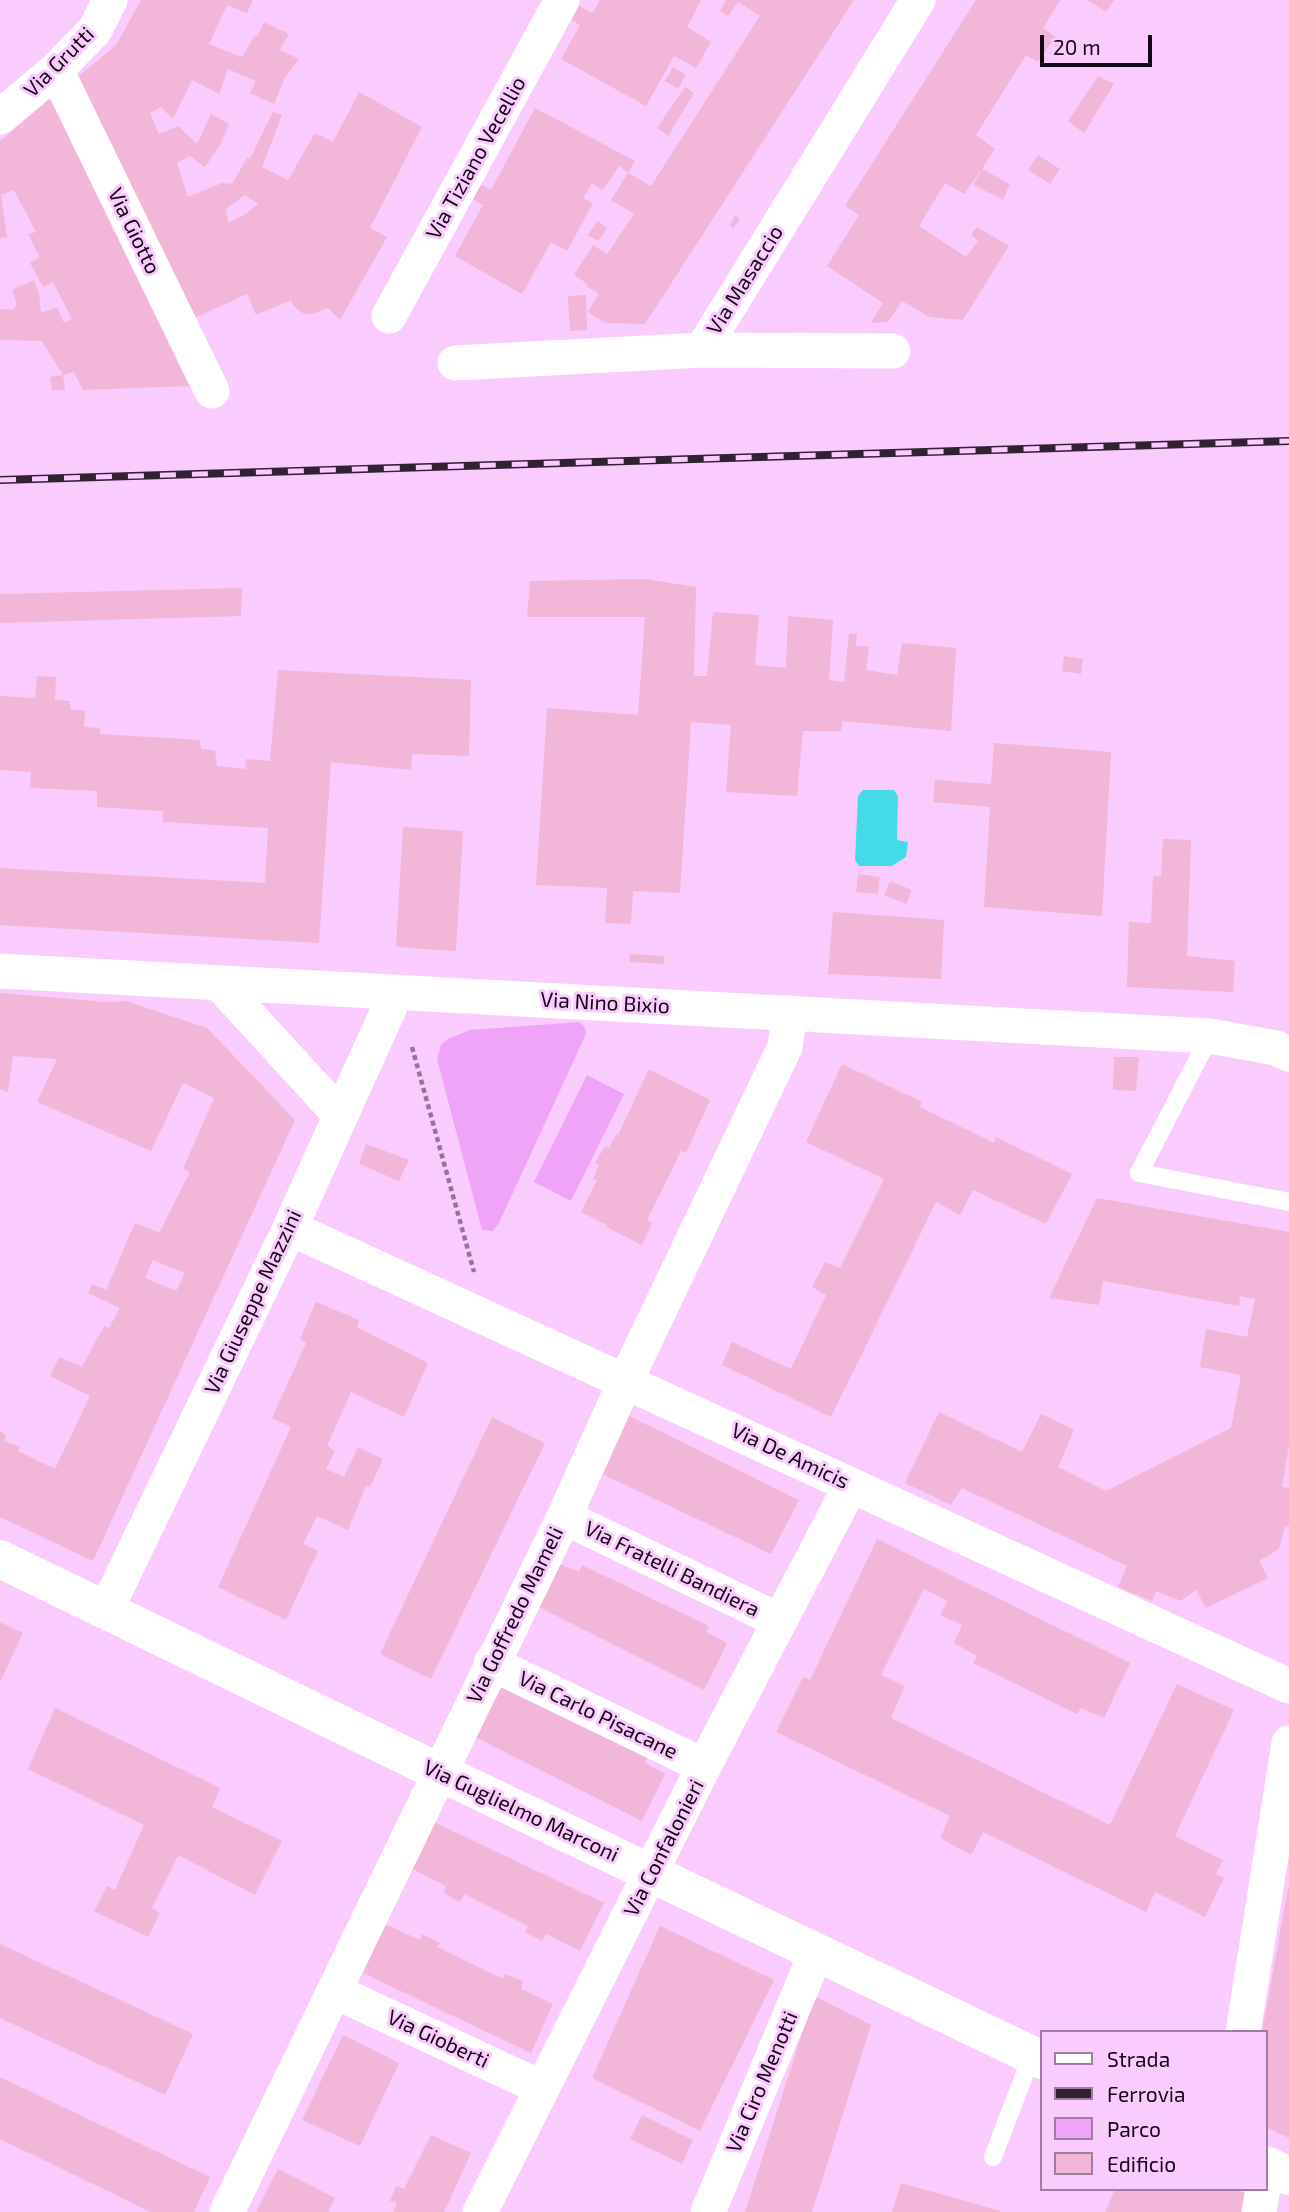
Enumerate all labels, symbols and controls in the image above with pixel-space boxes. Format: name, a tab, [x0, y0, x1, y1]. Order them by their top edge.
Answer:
scale bar	[1044, 21, 1156, 65]
street label: Via Grutti	[19, 22, 99, 102]
text: 20 m	[1053, 34, 1101, 59]
street label: Via Tiziano Vecellio	[421, 72, 531, 244]
street label: Via Giotto	[102, 184, 166, 278]
street label: Via Masaccio	[701, 221, 789, 339]
street label: Via Nino Bixio	[540, 987, 670, 1019]
street label: Via Giuseppe Mazzini	[199, 1206, 307, 1398]
street label: Via De Amicis	[727, 1418, 853, 1494]
street label: Via Fratelli Bandiera	[580, 1516, 764, 1622]
street label: Via Goffredo Mameli	[461, 1523, 569, 1707]
street label: Via Carlo Pisacane	[514, 1666, 682, 1764]
street label: Via Guglielmo Marconi	[419, 1755, 623, 1867]
street label: Via Confalonieri	[619, 1775, 709, 1921]
street label: Via Gioberti	[383, 2004, 493, 2074]
street label: Via Ciro Menotti	[721, 2008, 803, 2156]
legend	[1040, 2030, 1268, 2191]
text: Strada	[1107, 2046, 1170, 2071]
text: Ferrovia	[1107, 2081, 1186, 2106]
text: Parco	[1107, 2116, 1161, 2141]
text: Edificio	[1107, 2151, 1176, 2176]

